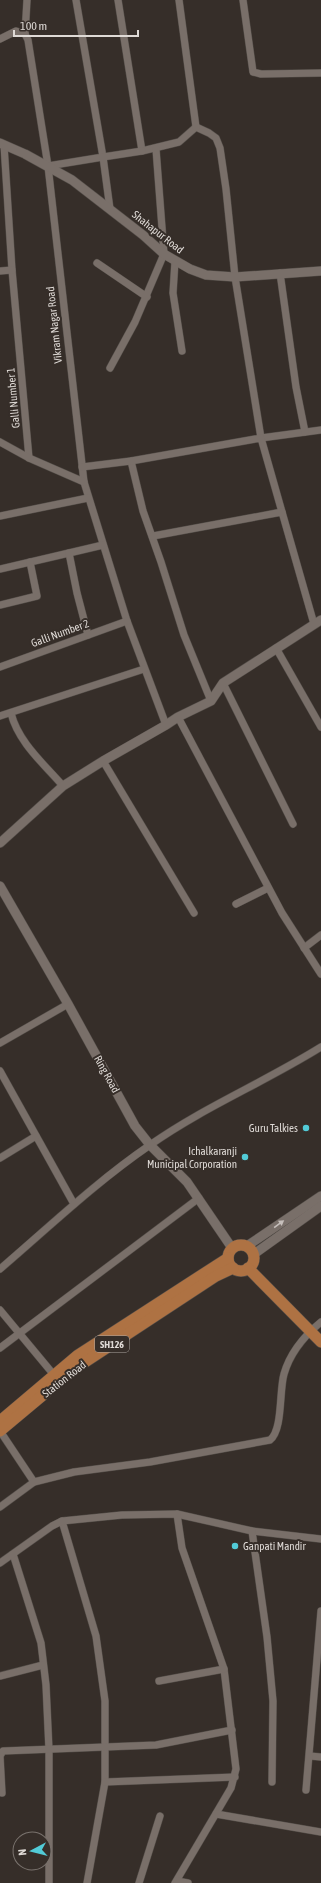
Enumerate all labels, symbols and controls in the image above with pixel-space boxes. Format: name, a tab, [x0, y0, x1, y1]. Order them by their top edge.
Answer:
scale bar	[14, 12, 138, 38]
text: 100 m	[20, 19, 47, 33]
street label: Shahapur Road	[130, 208, 186, 256]
street label: Vikram Nagar Road	[44, 286, 64, 364]
street label: Galli Number 1	[4, 367, 22, 429]
street label: Galli Number 2	[29, 617, 91, 649]
street label: Ring Road	[92, 1053, 122, 1095]
place label: Guru Talkies	[249, 1122, 298, 1134]
marker: Guru Talkies	[301, 1123, 311, 1133]
place label: Ichalkaranji Municipal Corporation	[147, 1145, 237, 1170]
marker: Ichalkaranji Municipal Corporation	[240, 1152, 250, 1162]
one-way arrow	[274, 1220, 285, 1228]
road number: SH126	[95, 1336, 129, 1352]
street label: Station Road	[40, 1358, 88, 1400]
place label: Ganpati Mandir	[243, 1540, 306, 1552]
marker: Ganpati Mandir	[230, 1541, 240, 1551]
north arrow	[12, 1831, 52, 1871]
text: N	[16, 1848, 28, 1856]

